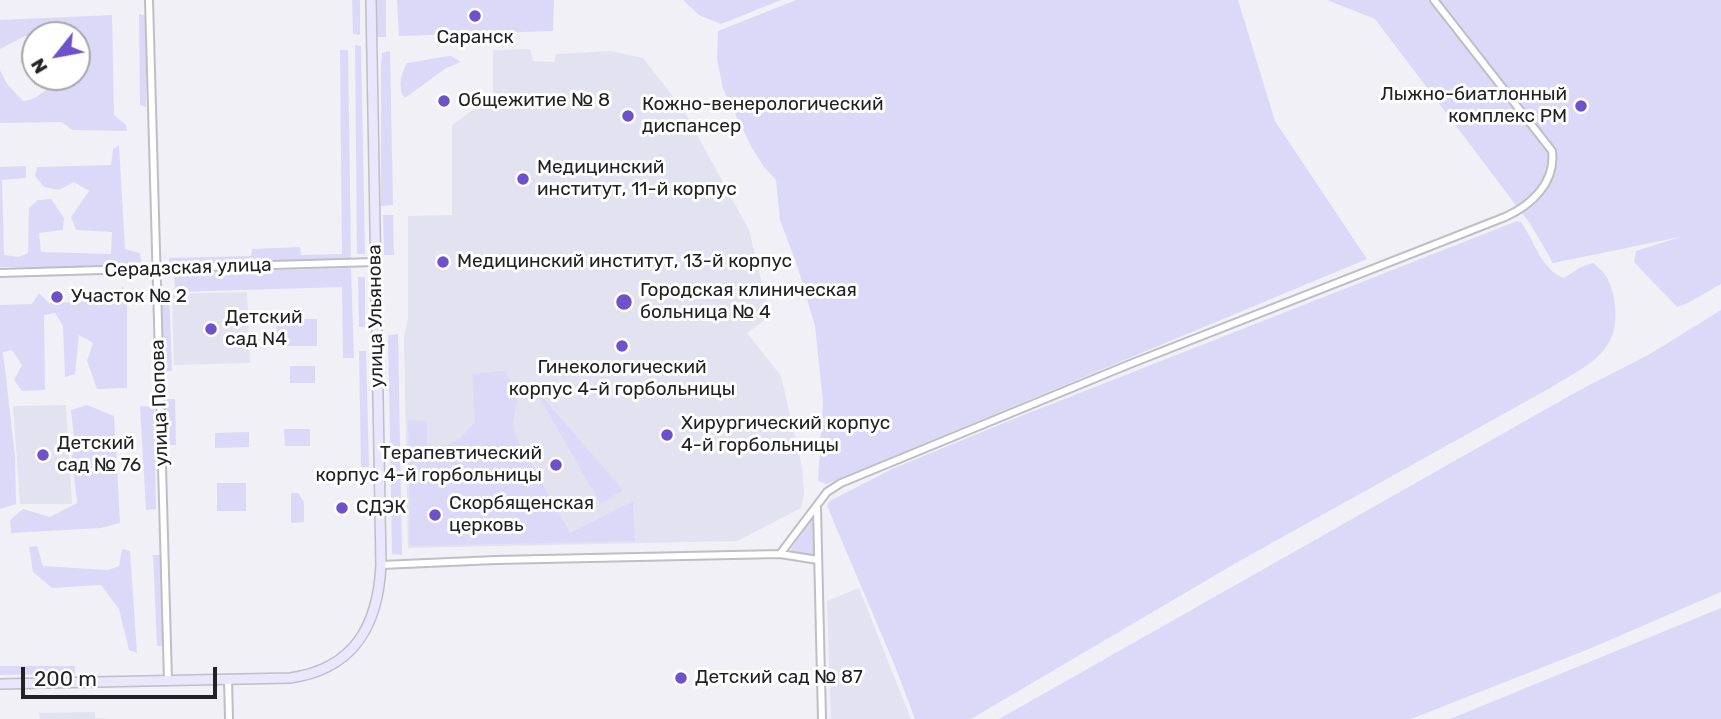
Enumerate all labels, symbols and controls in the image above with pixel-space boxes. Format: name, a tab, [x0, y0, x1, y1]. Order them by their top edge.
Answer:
marker: Саранск	[467, 8, 483, 24]
north arrow	[21, 21, 91, 91]
place label: Саранск	[436, 27, 514, 49]
text: N	[26, 54, 53, 78]
place label: Лыжно-биатлонный комплекс РМ	[1380, 84, 1567, 128]
place label: Общежитие № 8	[458, 90, 610, 112]
marker: Общежитие № 8	[436, 93, 452, 109]
place label: Кожно-венерологический диспансер	[642, 94, 883, 138]
marker: Лыжно-биатлонный комплекс РМ	[1573, 98, 1589, 114]
marker: Кожно-венерологический диспансер	[620, 108, 636, 124]
place label: Медицинский институт, 11-й корпус	[537, 157, 737, 201]
marker: Медицинский институт, 11-й корпус	[515, 171, 531, 187]
street label: улица Ульянова	[363, 244, 389, 388]
place label: Медицинский институт, 13-й корпус	[457, 251, 792, 273]
street label: Серадзская улица	[104, 254, 272, 282]
marker: Медицинский институт, 13-й корпус	[435, 254, 451, 270]
place label: Городская клиническая больница № 4	[640, 280, 857, 324]
place label: Участок № 2	[71, 286, 187, 308]
marker: Участок № 2	[49, 289, 65, 305]
marker: Городская клиническая больница № 4	[614, 292, 634, 312]
place label: Детский сад N4	[225, 307, 303, 351]
marker: Детский сад N4	[203, 321, 219, 337]
marker: Гинекологический корпус 4-й горбольницы	[614, 338, 630, 354]
street label: улица Попова	[146, 339, 174, 467]
place label: Гинекологический корпус 4-й горбольницы	[509, 357, 735, 401]
place label: Хирургический корпус 4-й горбольницы	[681, 413, 890, 457]
marker: Хирургический корпус 4-й горбольницы	[659, 427, 675, 443]
place label: Детский сад № 76	[57, 433, 141, 477]
place label: Терапевтический корпус 4-й горбольницы	[316, 443, 542, 487]
marker: Детский сад № 76	[35, 447, 51, 463]
marker: Терапевтический корпус 4-й горбольницы	[548, 457, 564, 473]
place label: Скорбященская церковь	[449, 493, 594, 537]
place label: СДЭК	[356, 497, 406, 519]
marker: СДЭК	[334, 500, 350, 516]
marker: Скорбященская церковь	[427, 507, 443, 523]
scale bar	[24, 652, 220, 696]
text: 200 m	[34, 666, 97, 691]
place label: Детский сад № 87	[695, 667, 863, 689]
marker: Детский сад № 87	[673, 670, 689, 686]

